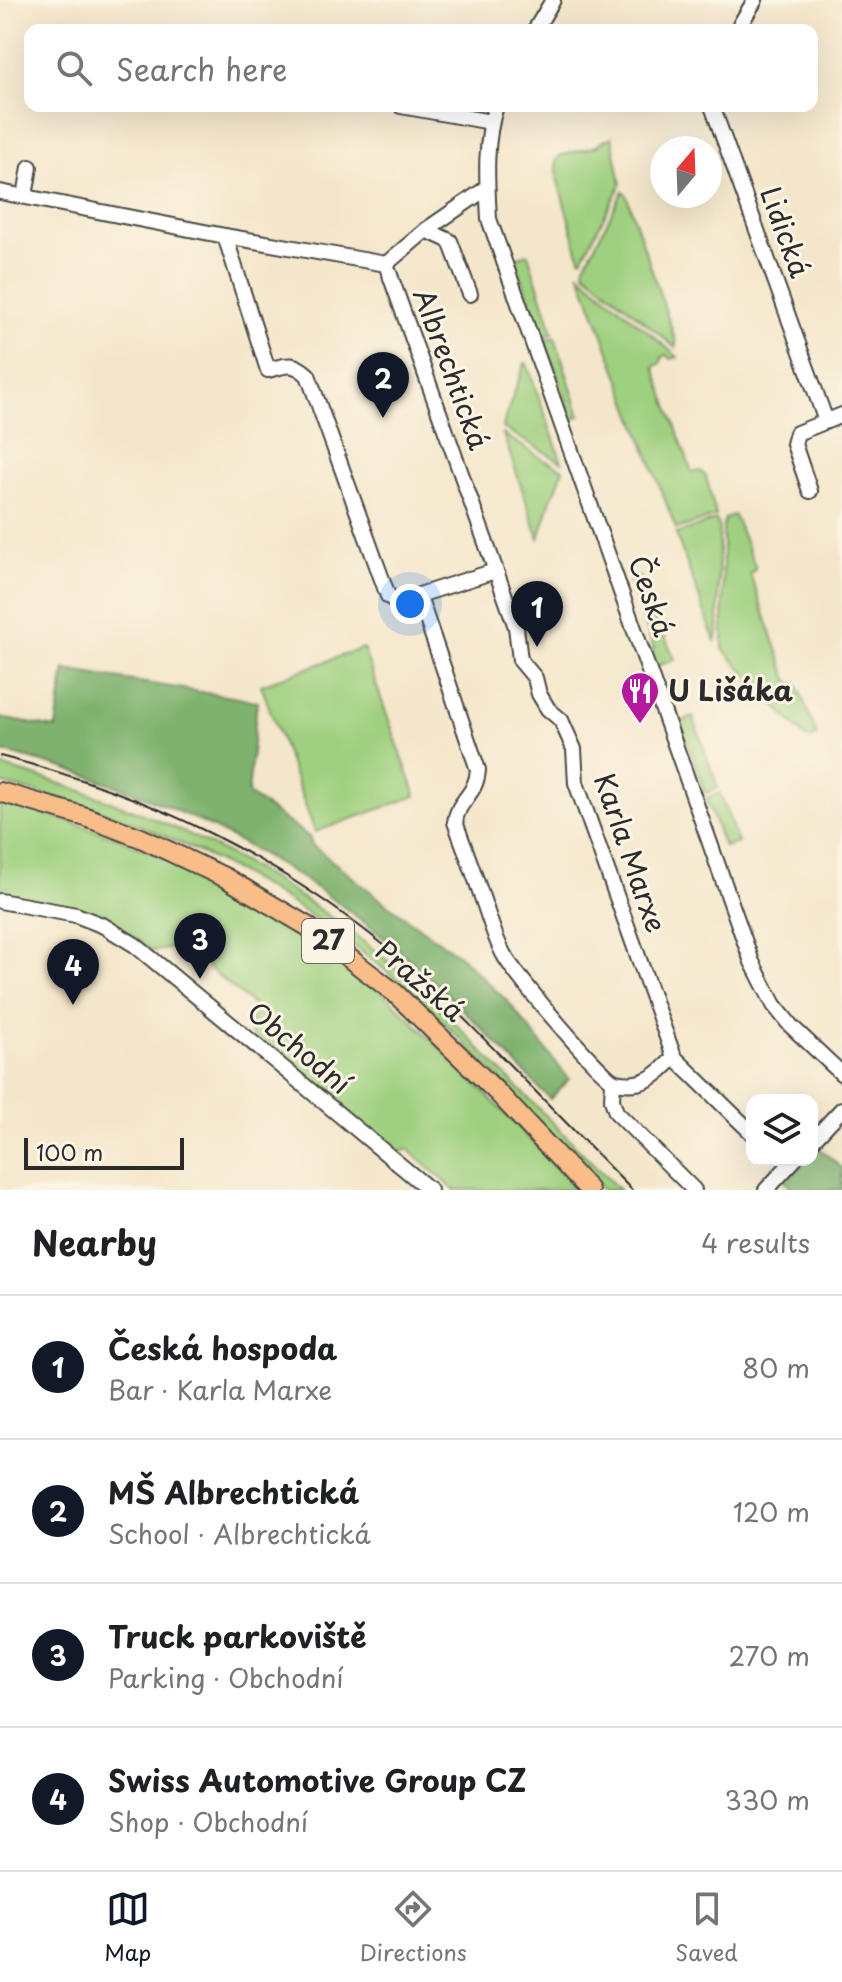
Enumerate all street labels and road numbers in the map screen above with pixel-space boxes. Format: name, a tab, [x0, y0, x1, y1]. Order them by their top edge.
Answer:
street label: Lidická	[750, 180, 823, 283]
street label: Albrechtická	[403, 282, 502, 456]
street label: Česká	[619, 549, 686, 642]
street label: Karla Marxe	[584, 767, 679, 938]
road number: 27	[302, 919, 354, 963]
street label: Pražská	[367, 929, 476, 1031]
street label: Obchodní	[238, 990, 362, 1103]

